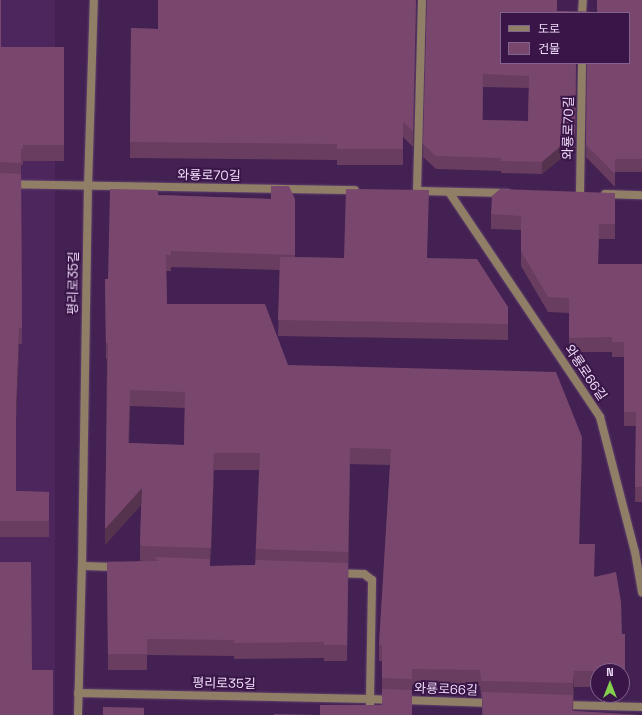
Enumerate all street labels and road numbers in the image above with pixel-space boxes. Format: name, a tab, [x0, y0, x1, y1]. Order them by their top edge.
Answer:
street label: 와룡로70길	[561, 96, 577, 160]
street label: 와룡로70길	[177, 168, 241, 184]
street label: 평리로35길	[66, 251, 82, 315]
street label: 와룡로66길	[561, 342, 609, 404]
street label: 평리로35길	[192, 676, 256, 692]
street label: 와룡로66길	[414, 681, 478, 699]

